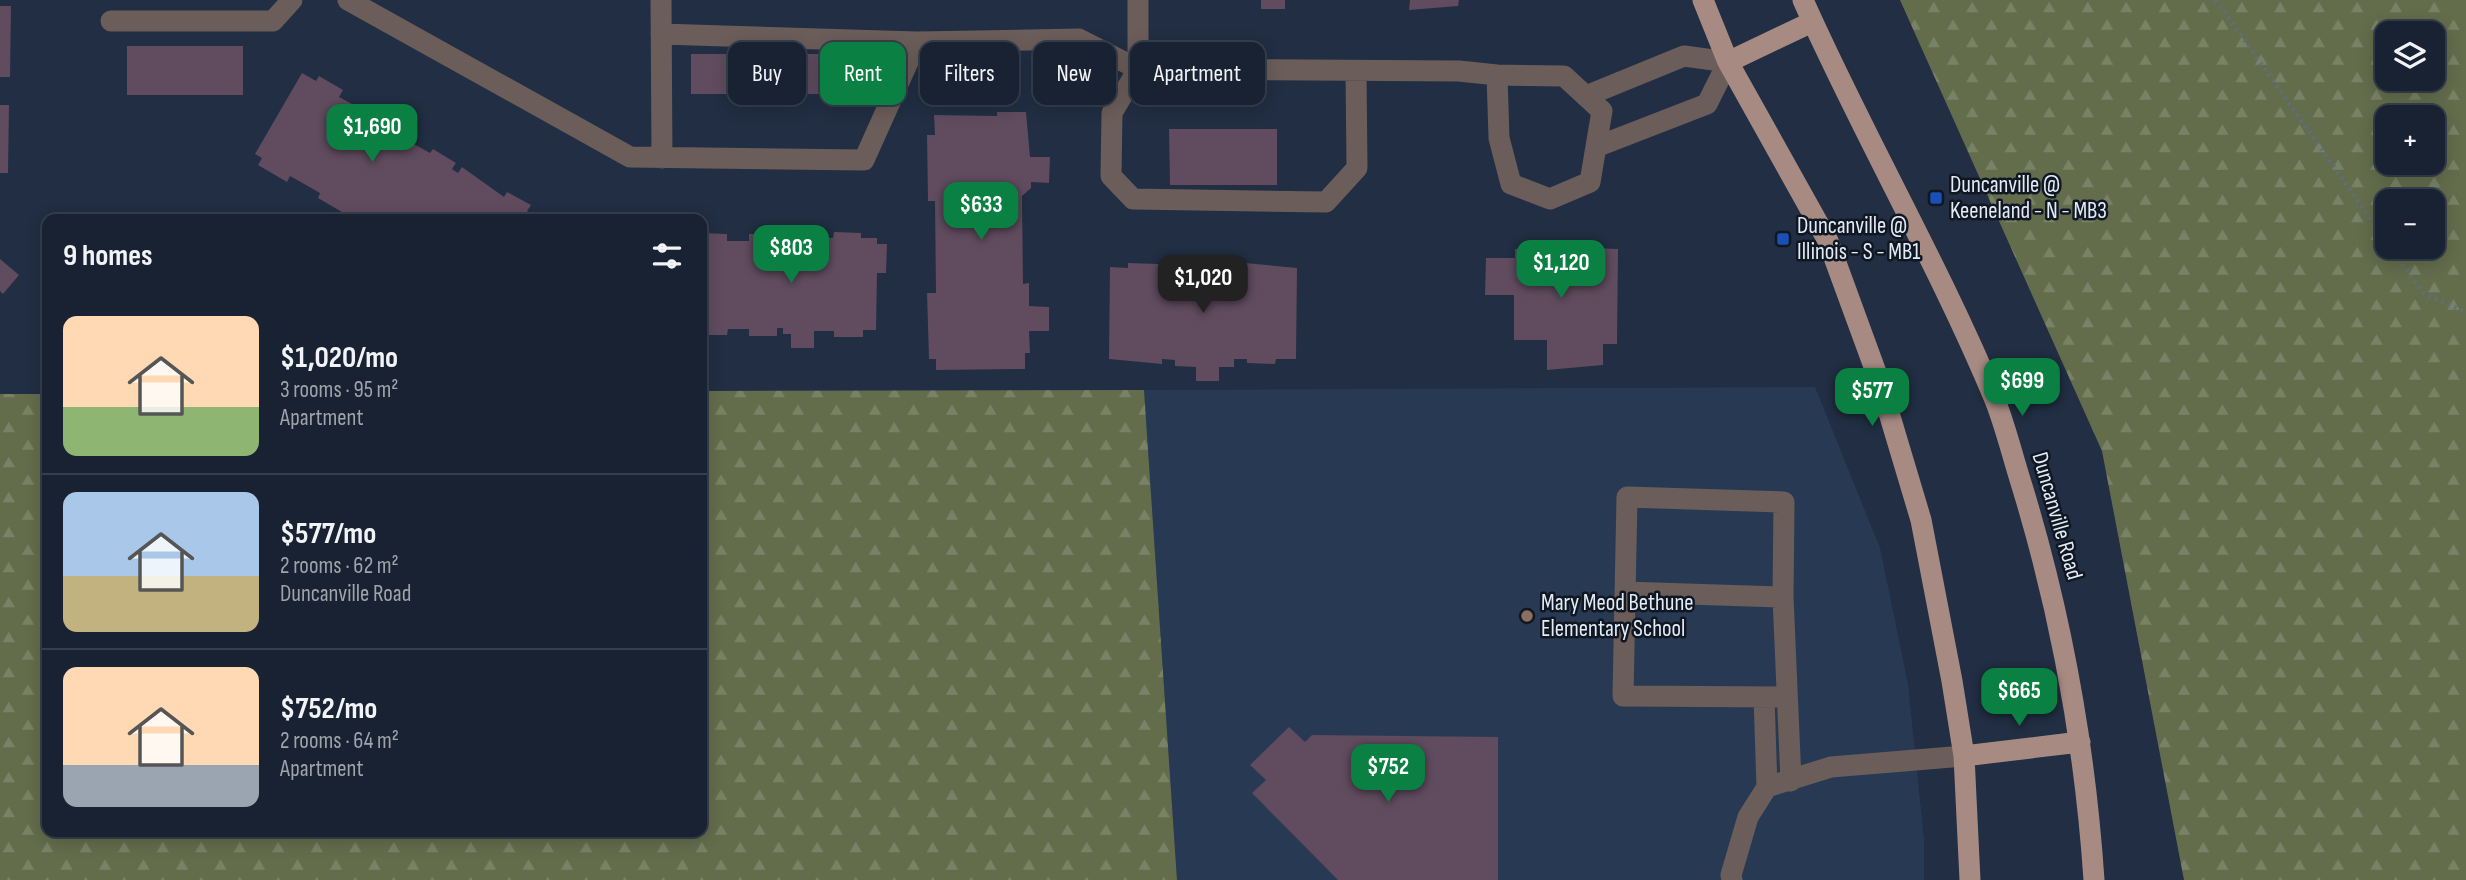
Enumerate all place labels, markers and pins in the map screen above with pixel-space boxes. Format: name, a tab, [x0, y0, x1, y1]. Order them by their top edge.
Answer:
pin: $1,690	[315, 104, 429, 164]
place label: Duncanville @ Keeneland - N - MB3	[1950, 171, 2107, 225]
pin: $633	[940, 182, 1022, 242]
marker: Duncanville @ Keeneland - N - MB3	[1928, 190, 1944, 206]
place label: Duncanville @ Illinois - S - MB1	[1797, 212, 1920, 266]
pin: $803	[750, 226, 832, 285]
marker: Duncanville @ Illinois - S - MB1	[1775, 231, 1791, 247]
pin: $1,120	[1504, 240, 1618, 300]
pin: $1,020	[1146, 256, 1260, 315]
pin: $699	[1981, 358, 2063, 418]
pin: $577	[1831, 368, 1913, 428]
place label: Mary Meod Bethune Elementary School	[1541, 589, 1694, 643]
marker: Mary Meod Bethune Elementary School	[1519, 608, 1535, 624]
pin: $665	[1978, 668, 2060, 728]
pin: $752	[1347, 744, 1429, 804]

